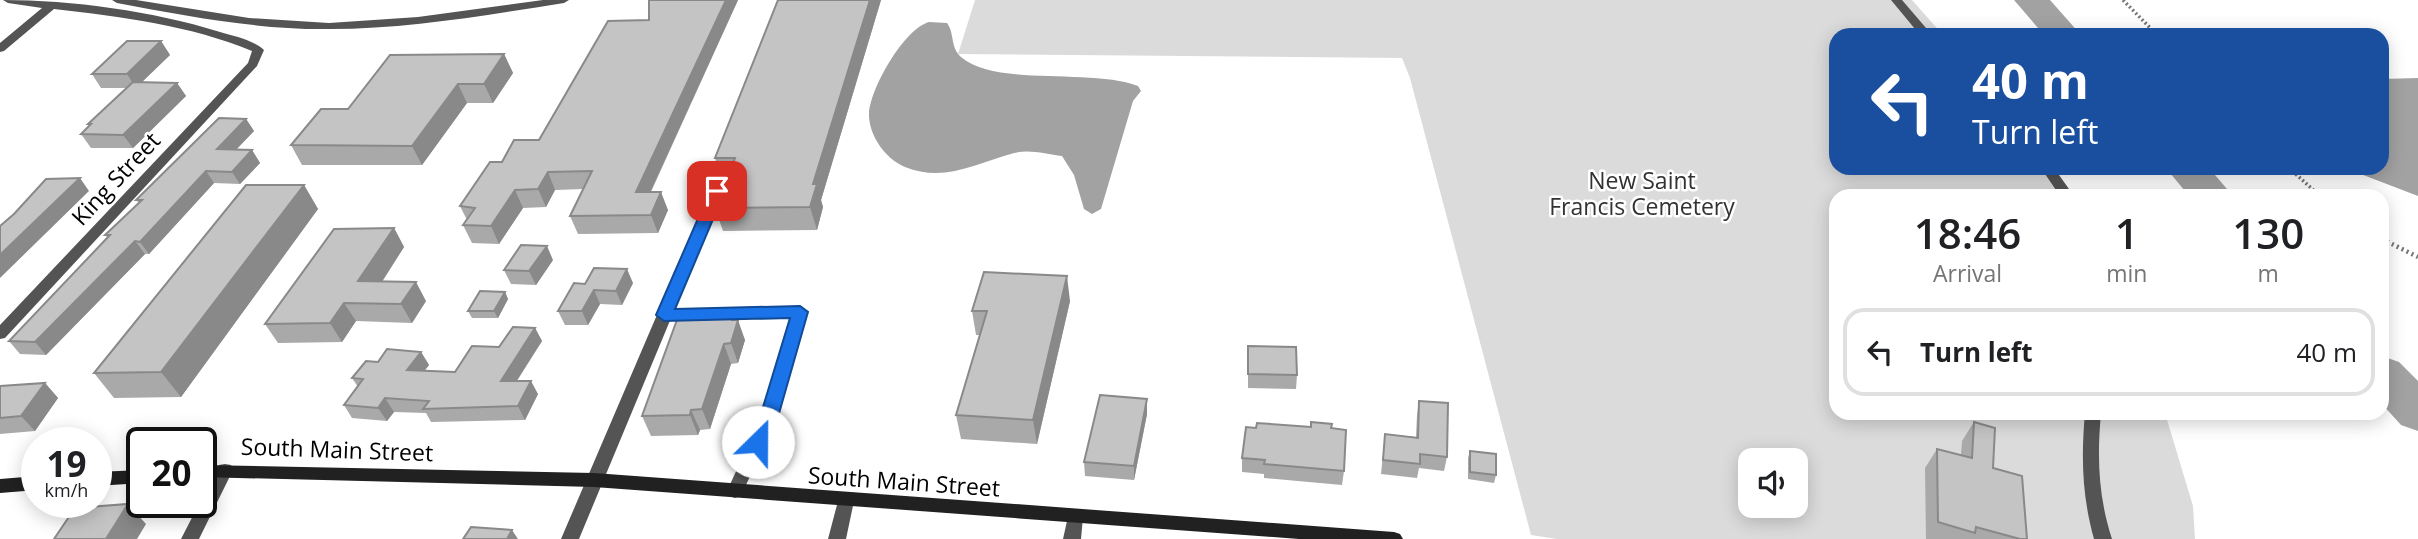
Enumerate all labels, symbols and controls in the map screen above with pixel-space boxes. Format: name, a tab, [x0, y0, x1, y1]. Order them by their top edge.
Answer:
text: 40 m	[1972, 47, 2089, 113]
icon: left	[1857, 56, 1948, 147]
text: Turn left	[1972, 110, 2098, 153]
street label: King Street	[64, 125, 167, 232]
pin	[687, 161, 747, 221]
park label: New Saint Francis Cemetery	[1549, 164, 1735, 222]
icon: arrive	[698, 172, 736, 210]
text: 18:46	[1914, 204, 2021, 261]
text: 1	[2115, 204, 2139, 261]
text: 130	[2232, 204, 2304, 261]
text: Arrival	[1933, 257, 2002, 289]
text: min	[2106, 257, 2147, 289]
text: m	[2258, 257, 2279, 289]
icon: left	[1861, 333, 1899, 371]
text: Turn left	[1920, 334, 2032, 370]
text: 40 m	[2296, 334, 2357, 370]
position arrow	[721, 405, 795, 479]
speed limit sign: 20	[126, 427, 217, 518]
street label: South Main Street	[240, 430, 434, 468]
text: 19	[46, 440, 87, 487]
map controls	[1738, 448, 1808, 518]
button: sound	[1738, 448, 1808, 518]
street label: South Main Street	[807, 458, 1001, 504]
text: km/h	[45, 478, 88, 502]

